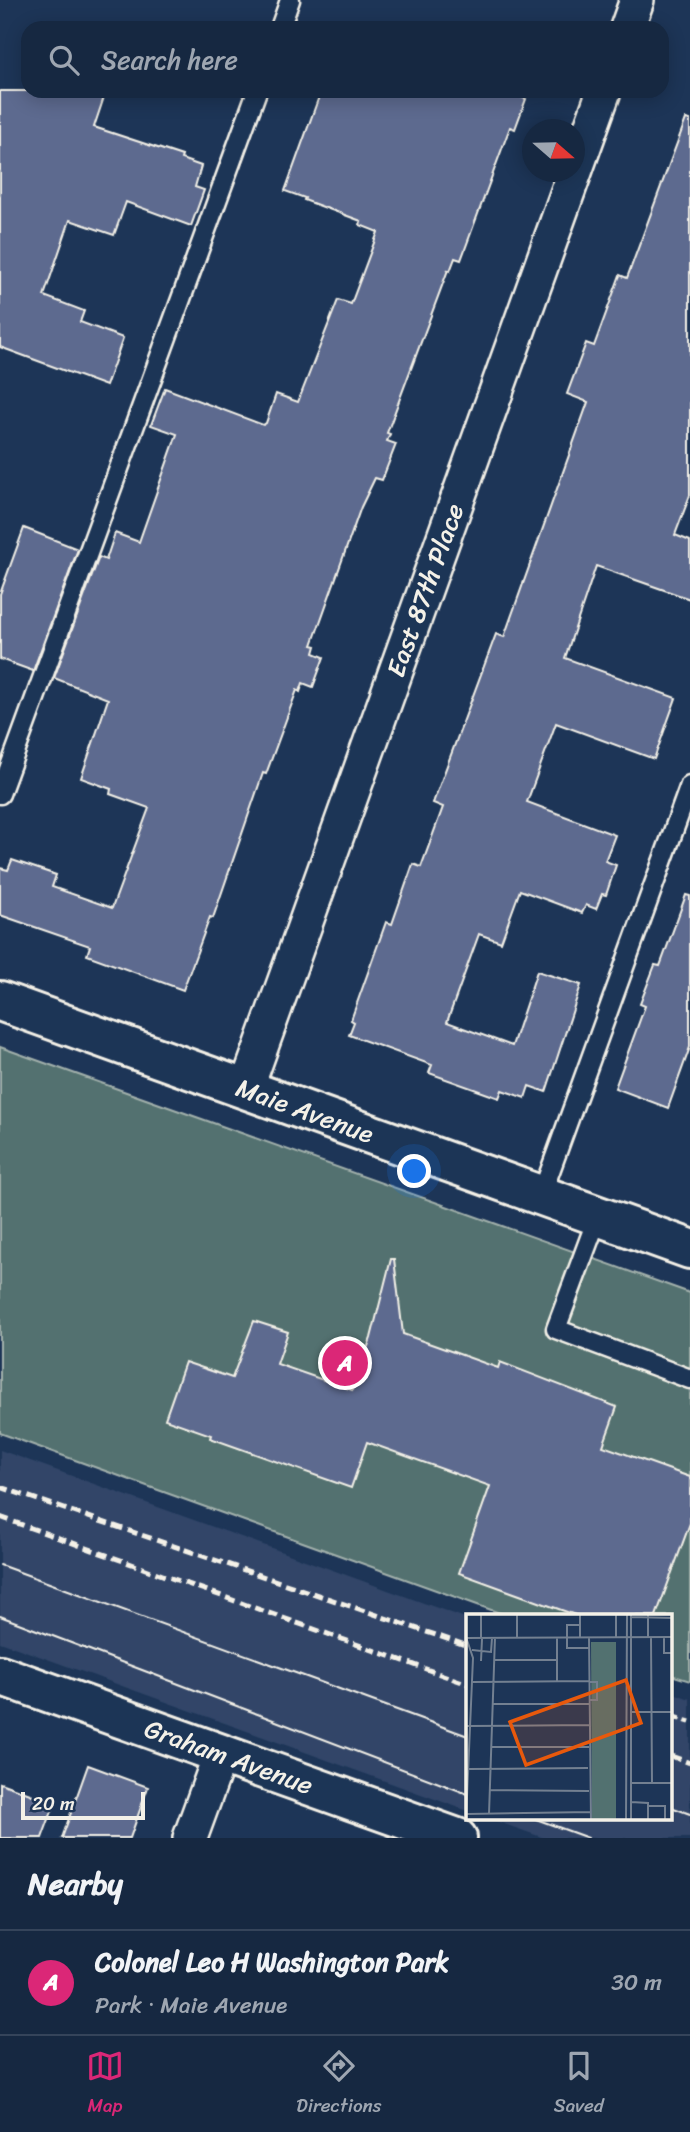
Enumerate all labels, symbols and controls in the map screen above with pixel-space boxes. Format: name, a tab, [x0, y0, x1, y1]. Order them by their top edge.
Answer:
search box	[21, 21, 669, 98]
text: Search here	[101, 37, 238, 83]
icon: search	[45, 41, 83, 79]
north arrow	[522, 119, 585, 182]
street label: East 87th Place	[373, 497, 477, 683]
street label: Maie Avenue	[229, 1065, 381, 1157]
your location	[397, 1154, 431, 1188]
pin: A	[322, 1337, 368, 1389]
inset map	[466, 1614, 672, 1820]
street label: Graham Avenue	[138, 1705, 320, 1808]
text: 20 m	[32, 1787, 75, 1820]
scale bar	[21, 1789, 145, 1821]
text: Nearby	[28, 1857, 123, 1911]
text: Colonel Leo H Washington Park	[95, 1939, 449, 1985]
text: A	[43, 1962, 59, 2003]
text: 30 m	[611, 1962, 662, 2003]
text: Park · Maie Avenue	[95, 1985, 287, 2026]
tab: Map	[86, 2047, 124, 2122]
tab: Directions	[296, 2047, 382, 2122]
tab: Saved	[554, 2047, 604, 2122]

